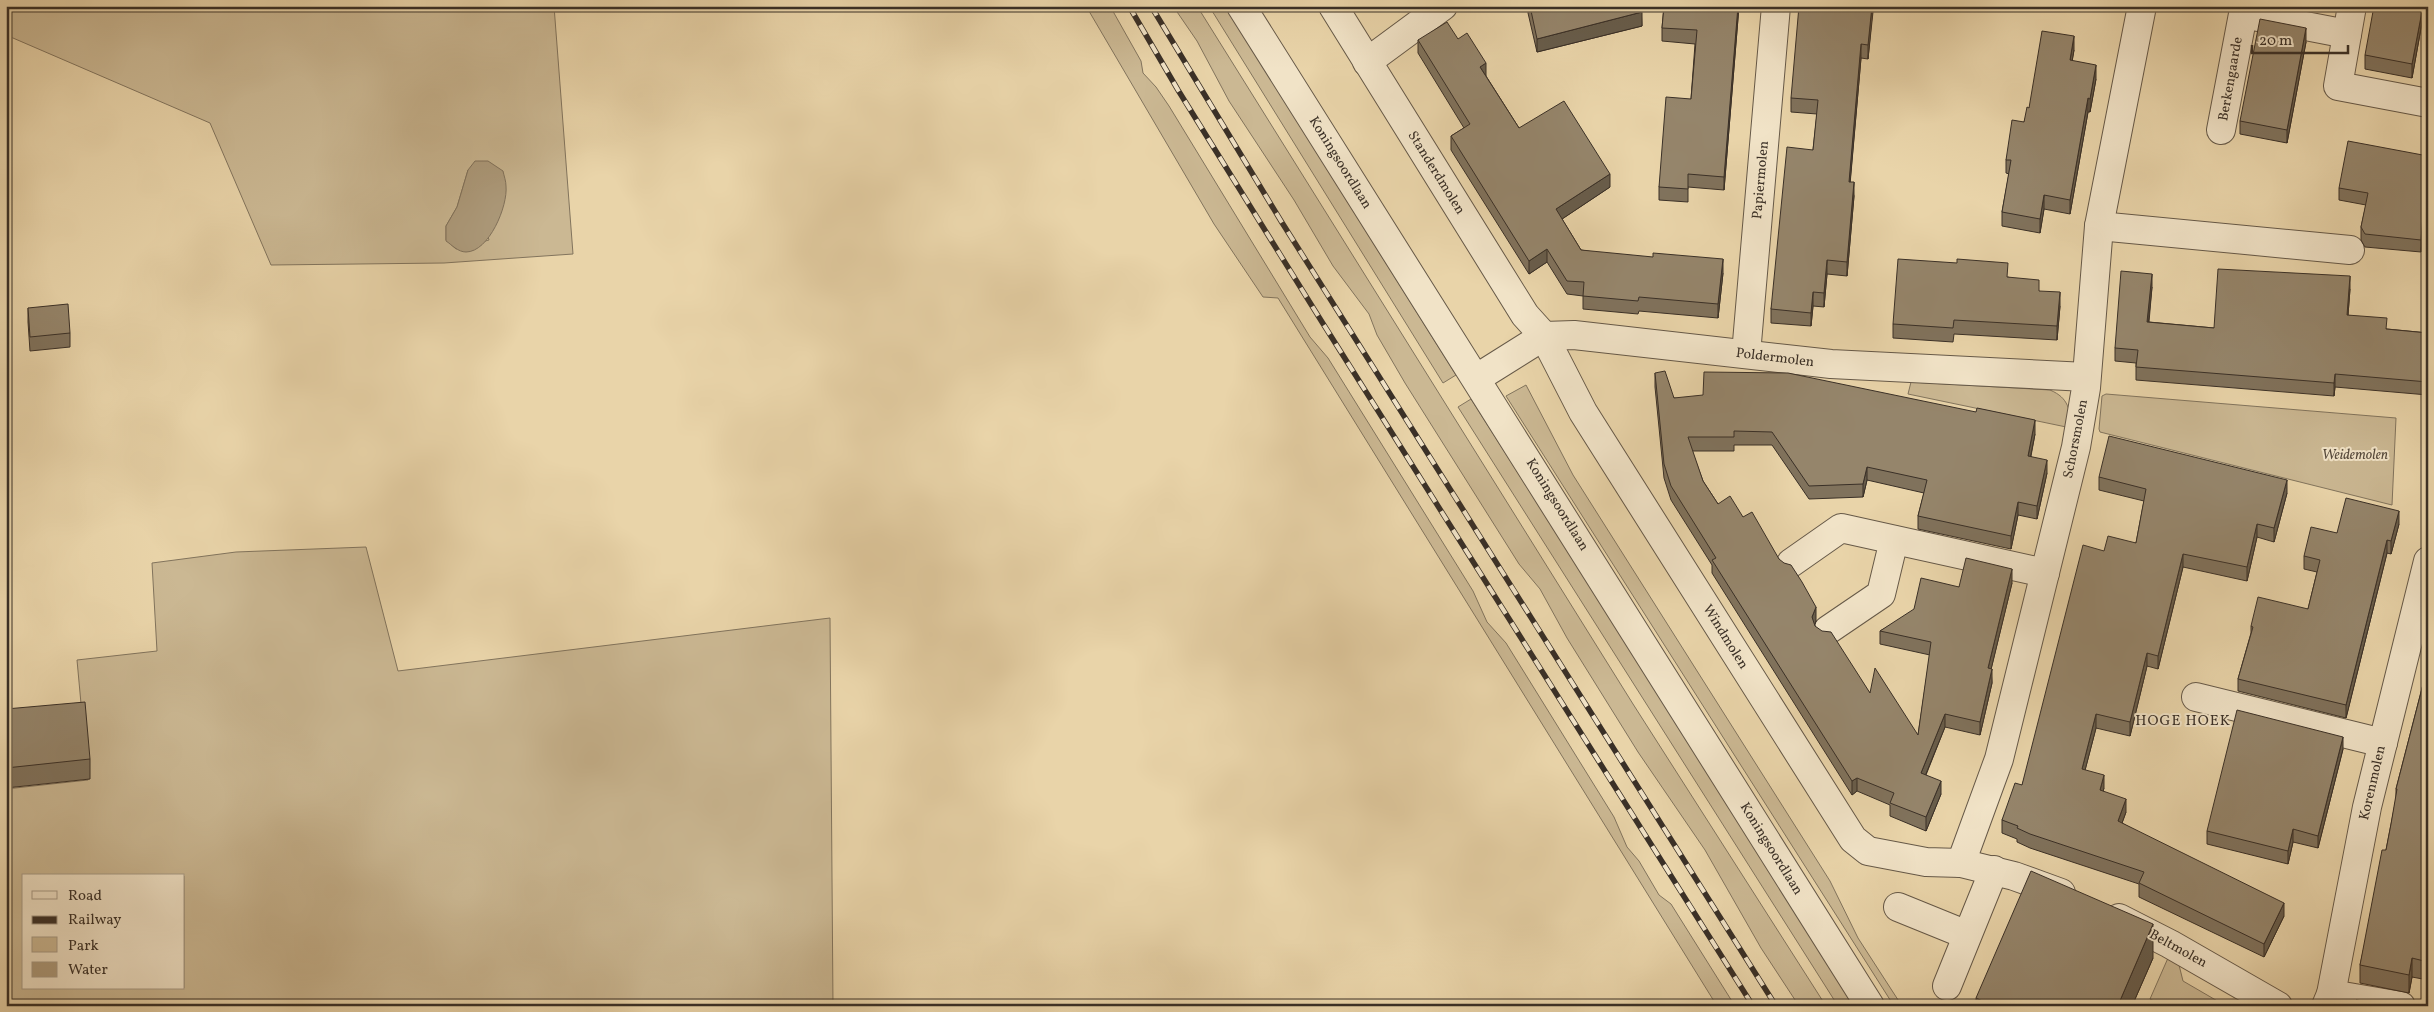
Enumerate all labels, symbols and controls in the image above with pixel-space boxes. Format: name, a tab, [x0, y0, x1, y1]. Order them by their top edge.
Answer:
scale bar	[2252, 22, 2348, 54]
text: 20 m	[2259, 31, 2292, 52]
street label: Berkengaarde	[2214, 35, 2248, 123]
street label: Koningsoordlaan	[1304, 113, 1376, 213]
street label: Standerdmolen	[1403, 128, 1469, 218]
street label: Papiermolen	[1748, 140, 1774, 220]
street label: Poldermolen	[1735, 344, 1815, 372]
street label: Schorsmolen	[2059, 398, 2093, 480]
park label: Weidemolen	[2322, 446, 2388, 465]
street label: Koningsoordlaan	[1521, 455, 1593, 555]
street label: Windmolen	[1698, 601, 1752, 673]
district label: HOGE HOEK	[2135, 711, 2231, 732]
street label: Korenmolen	[2355, 744, 2391, 822]
street label: Koningsoordlaan	[1735, 799, 1807, 899]
legend	[22, 874, 185, 990]
text: Road	[68, 886, 102, 907]
text: Railway	[68, 910, 121, 931]
street label: Beltmolen	[2146, 925, 2210, 973]
text: Park	[68, 936, 99, 957]
text: Water	[68, 960, 108, 981]

